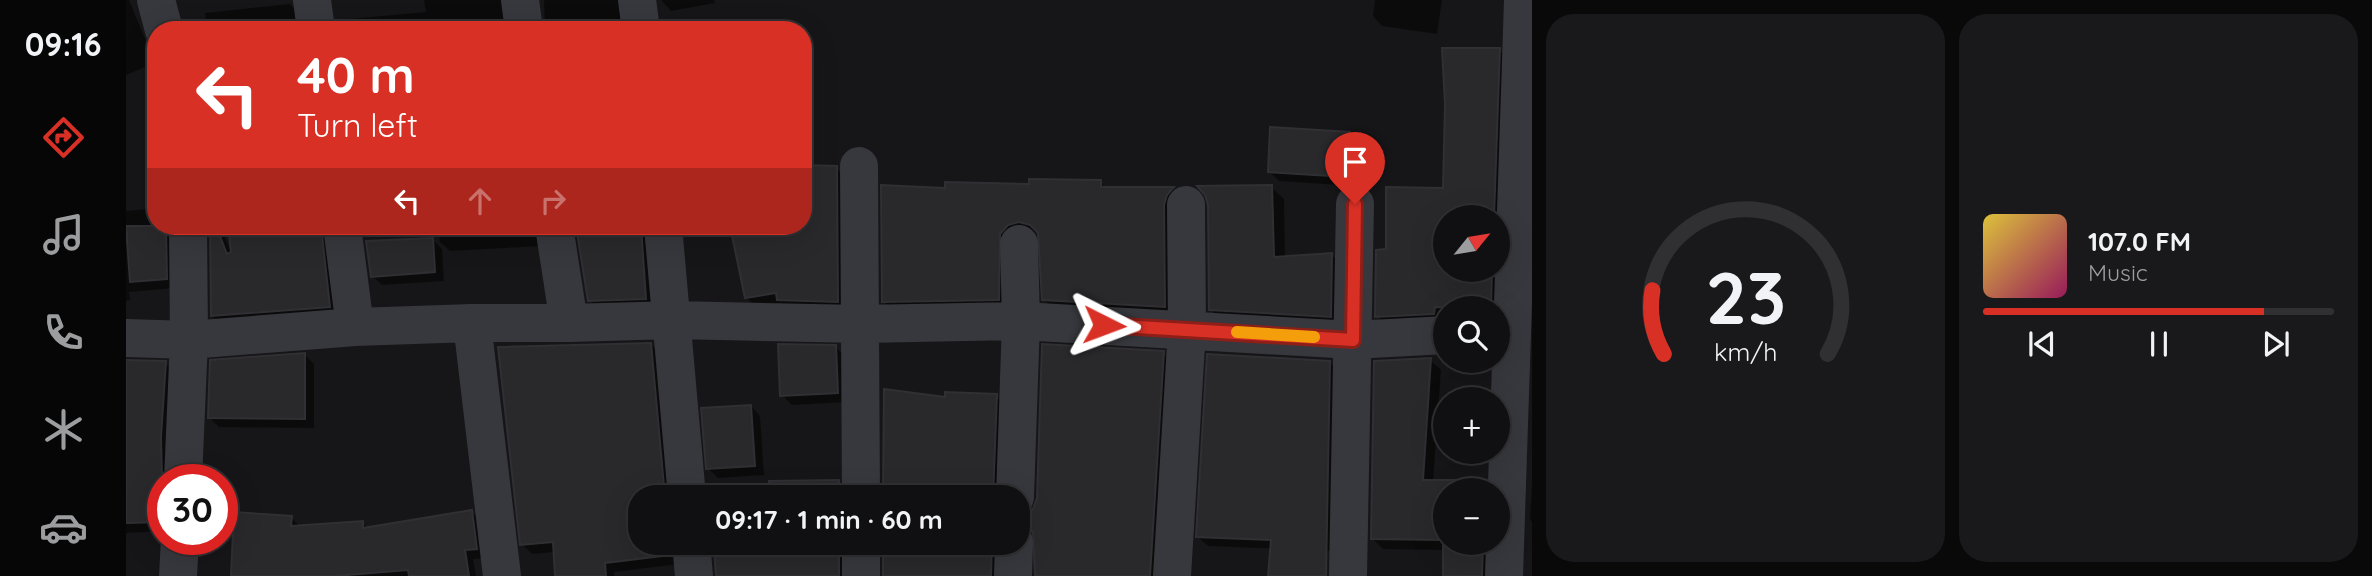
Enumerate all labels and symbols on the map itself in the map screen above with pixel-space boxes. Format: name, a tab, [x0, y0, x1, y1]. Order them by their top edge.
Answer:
pin	[1325, 132, 1385, 204]
north arrow	[1433, 205, 1510, 282]
position arrow	[1067, 288, 1141, 362]
speed limit sign: 30	[147, 464, 238, 555]

